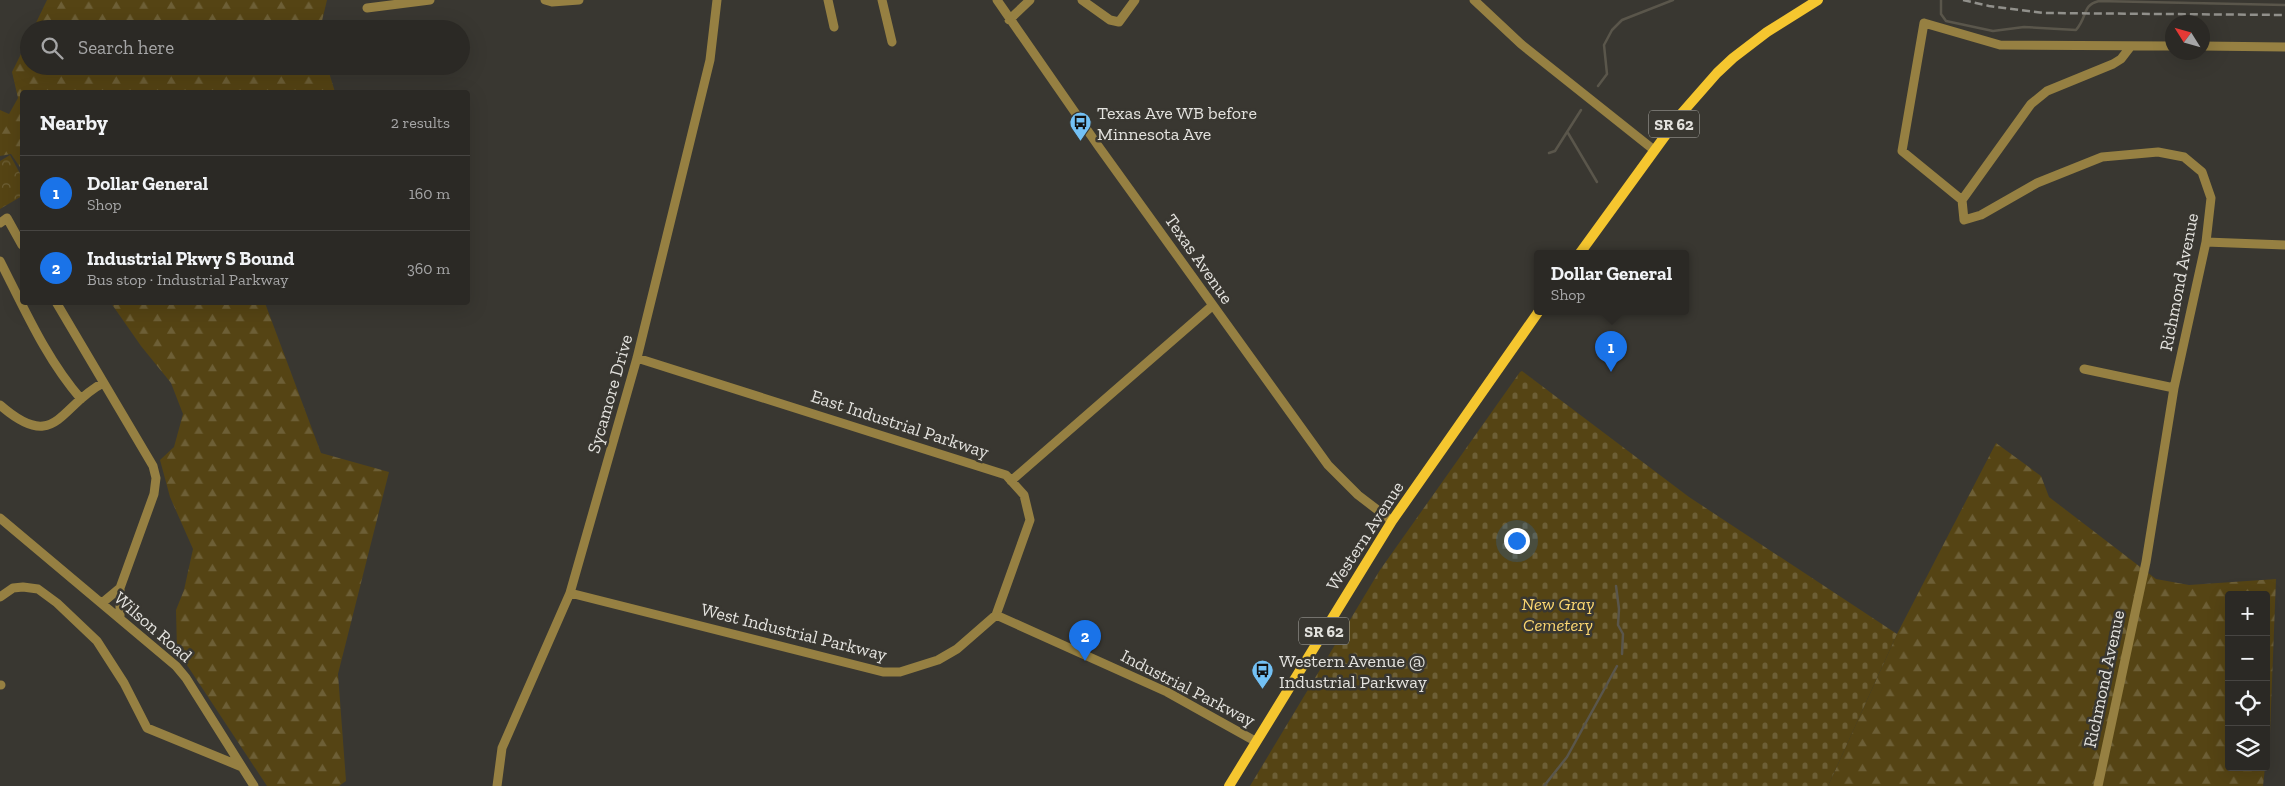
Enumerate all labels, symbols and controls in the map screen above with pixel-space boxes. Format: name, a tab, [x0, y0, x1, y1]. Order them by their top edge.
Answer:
north arrow	[2165, 15, 2210, 60]
search box	[20, 20, 470, 75]
icon: search	[38, 34, 66, 62]
text: Search here	[78, 36, 174, 59]
place label: Texas Ave WB before Minnesota Ave	[1097, 102, 1257, 145]
text: Nearby	[40, 110, 108, 135]
road number: SR 62	[1649, 110, 1699, 138]
bus stop icon: Texas Ave WB before Minnesota Ave	[1069, 111, 1093, 142]
text: 2 results	[391, 113, 450, 132]
text: Dollar General	[87, 172, 208, 195]
text: 1	[53, 184, 59, 203]
text: 160 m	[409, 184, 450, 203]
text: Shop	[87, 195, 122, 214]
street label: Texas Avenue	[1160, 210, 1238, 308]
street label: Richmond Avenue	[2155, 211, 2203, 353]
text: Industrial Pkwy S Bound	[87, 247, 294, 270]
popup	[1534, 250, 1689, 315]
text: 2	[52, 259, 60, 278]
text: 360 m	[407, 259, 450, 278]
text: Dollar General	[1551, 262, 1672, 285]
text: Bus stop · Industrial Parkway	[87, 270, 288, 289]
text: Shop	[1551, 285, 1585, 304]
pin: 1	[1595, 331, 1627, 372]
street label: Sycamore Drive	[583, 332, 637, 456]
street label: East Industrial Parkway	[808, 385, 993, 463]
street label: Western Avenue	[1321, 477, 1409, 595]
your location	[1504, 528, 1530, 554]
street label: Wilson Road	[109, 587, 197, 667]
map controls	[2225, 591, 2270, 771]
button: +	[2225, 591, 2270, 636]
park label: New Gray Cemetery	[1522, 593, 1594, 636]
street label: West Industrial Parkway	[699, 598, 890, 666]
street label: Richmond Avenue	[2079, 608, 2129, 750]
road number: SR 62	[1299, 618, 1349, 644]
pin: 2	[1069, 620, 1101, 661]
button: −	[2225, 636, 2270, 681]
street label: Industrial Parkway	[1117, 645, 1260, 732]
place label: Western Avenue @ Industrial Parkway	[1279, 650, 1428, 693]
bus stop icon: Western Avenue @ Industrial Parkway	[1251, 659, 1275, 690]
button: locate	[2225, 681, 2270, 726]
button: layers	[2225, 726, 2270, 771]

